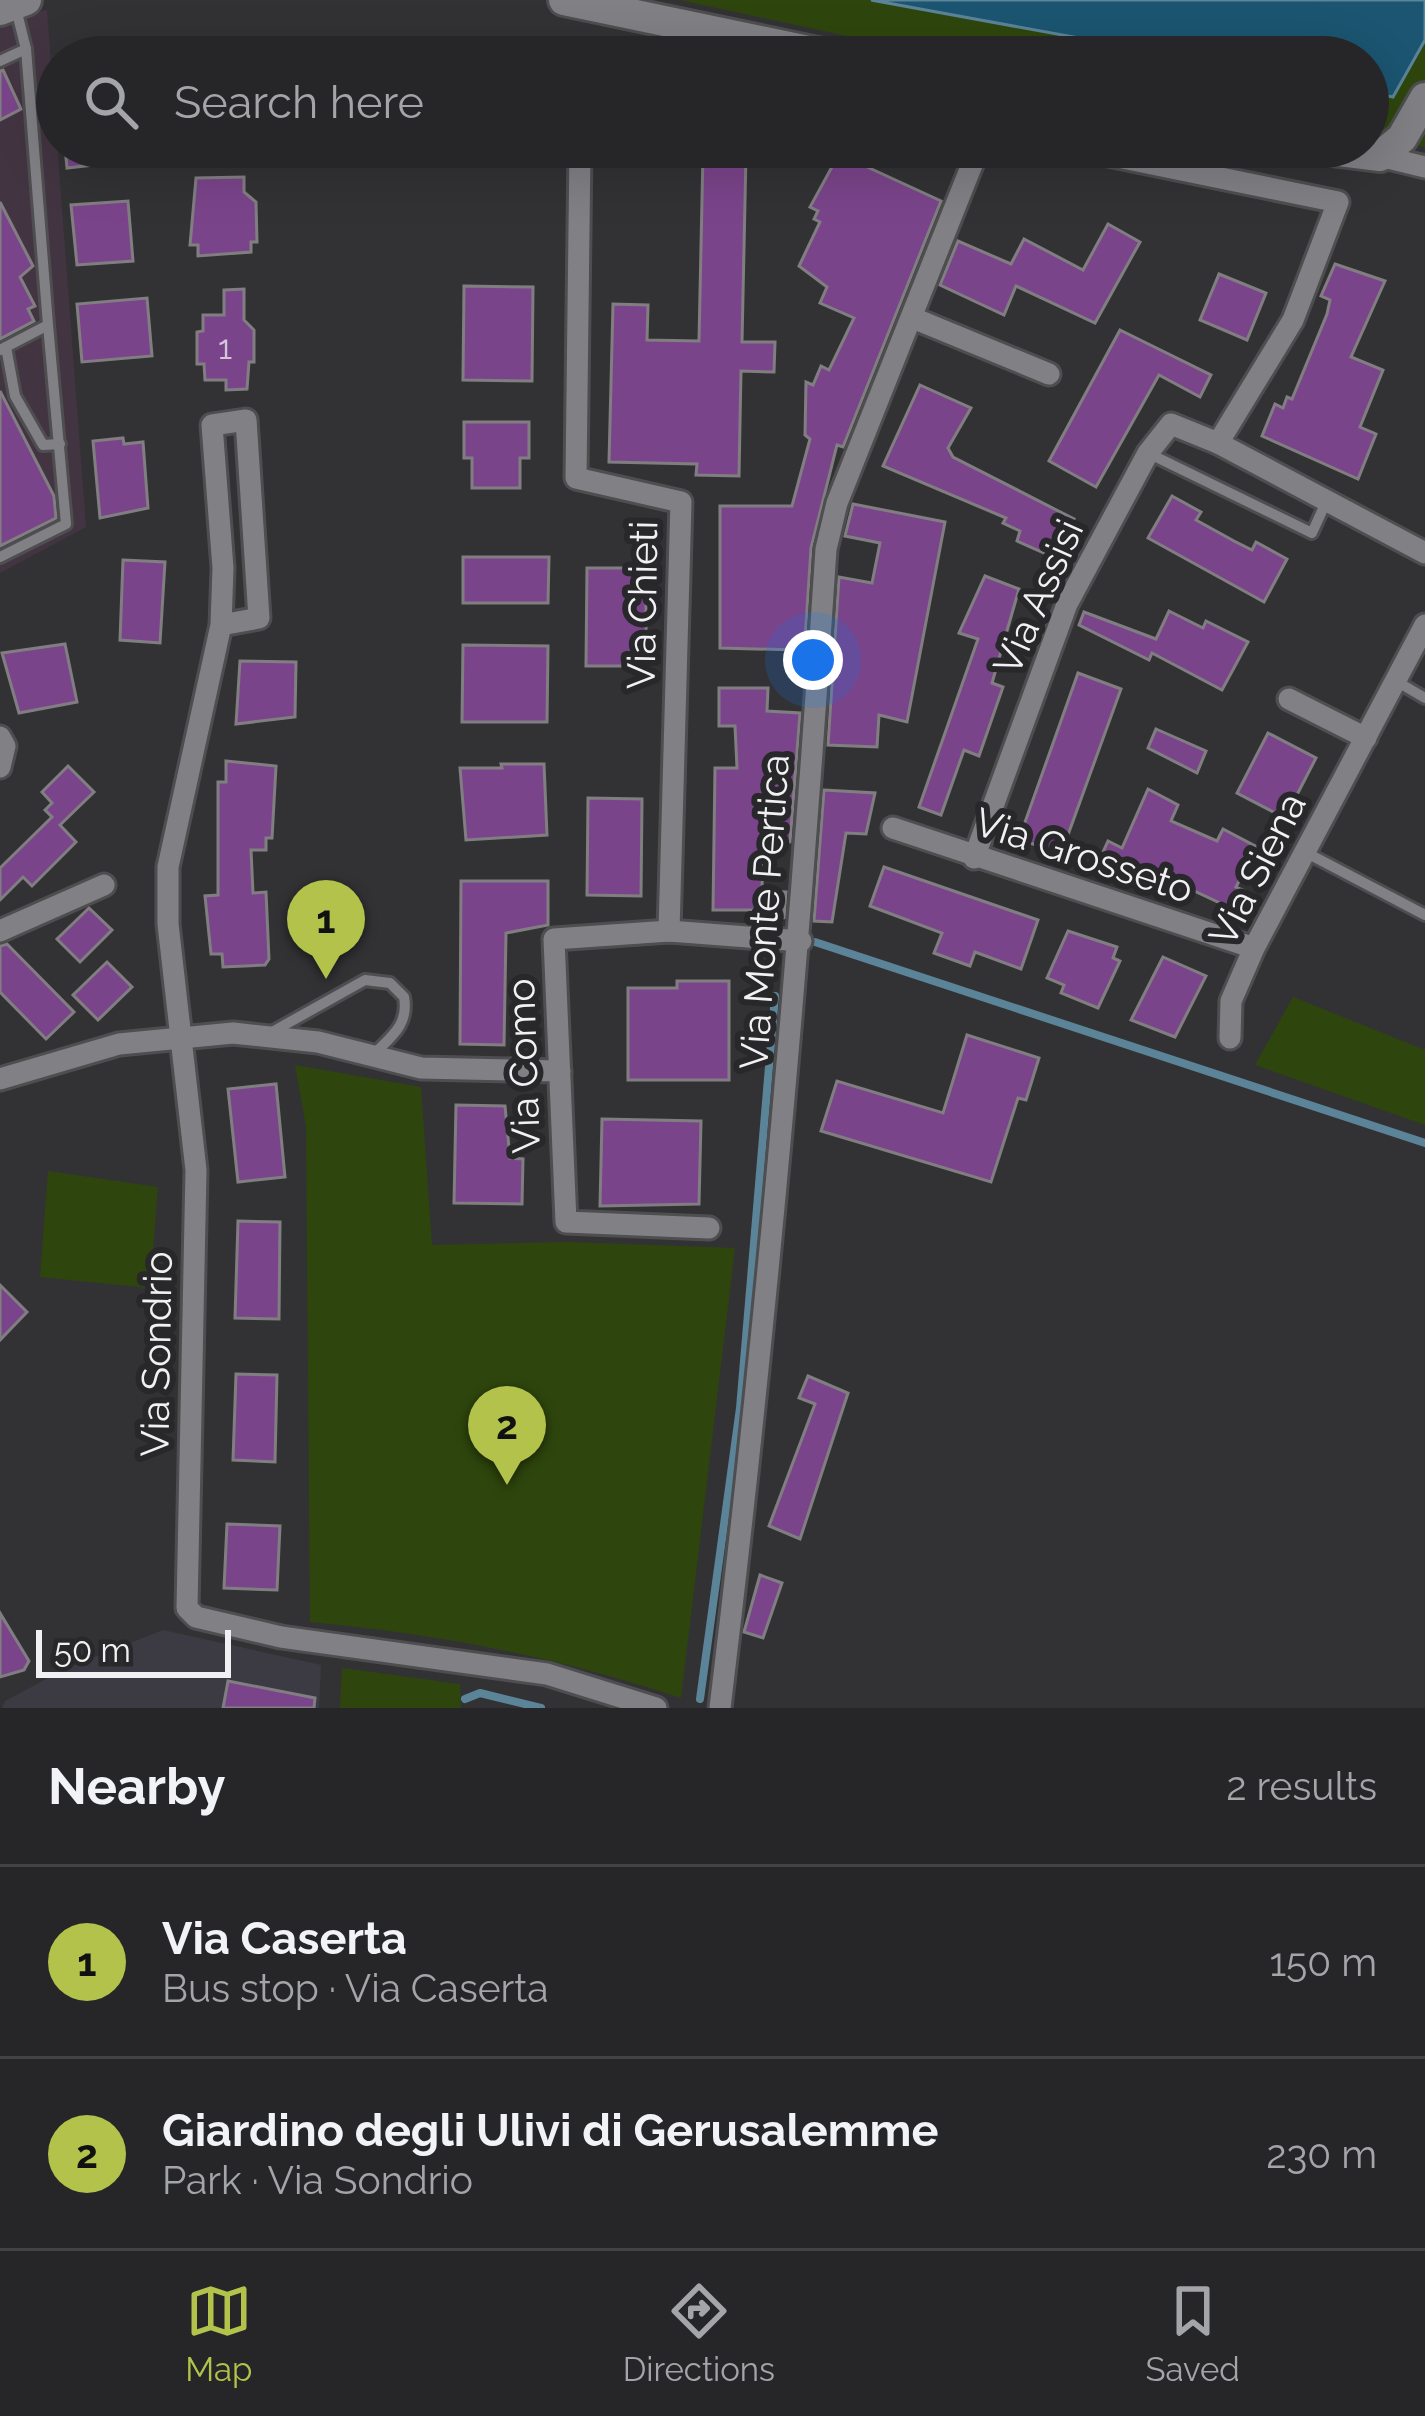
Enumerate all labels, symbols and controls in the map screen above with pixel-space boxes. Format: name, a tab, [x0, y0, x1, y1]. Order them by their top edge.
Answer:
search box	[36, 36, 1389, 168]
icon: search	[78, 69, 144, 135]
text: Search here	[174, 76, 424, 129]
house number: 1	[218, 328, 232, 367]
street label: Via Assisi	[984, 512, 1092, 682]
street label: Via Chieti	[618, 520, 666, 690]
your location	[783, 630, 843, 690]
street label: Via Monte Pertica	[730, 753, 798, 1071]
street label: Via Siena	[1199, 785, 1315, 953]
street label: Via Grosseto	[969, 798, 1199, 912]
pin: 1	[287, 880, 365, 979]
street label: Via Como	[497, 978, 549, 1154]
street label: Via Sondrio	[131, 1251, 181, 1457]
pin: 2	[468, 1386, 546, 1485]
scale bar	[36, 1624, 231, 1677]
text: 50 m	[54, 1631, 131, 1670]
text: Nearby	[48, 1756, 225, 1816]
text: 2 results	[1226, 1763, 1377, 1809]
text: Via Caserta	[162, 1912, 407, 1965]
text: 1	[77, 1939, 97, 1985]
text: 150 m	[1269, 1939, 1377, 1985]
text: Bus stop · Via Caserta	[162, 1965, 549, 2011]
text: Giardino degli Ulivi di Gerusalemme	[162, 2104, 938, 2157]
text: 2	[76, 2131, 98, 2177]
text: 230 m	[1266, 2131, 1377, 2177]
text: Park · Via Sondrio	[162, 2157, 473, 2203]
tab: Map	[185, 2278, 252, 2389]
tab: Directions	[623, 2278, 775, 2389]
tab: Saved	[1145, 2278, 1240, 2389]

